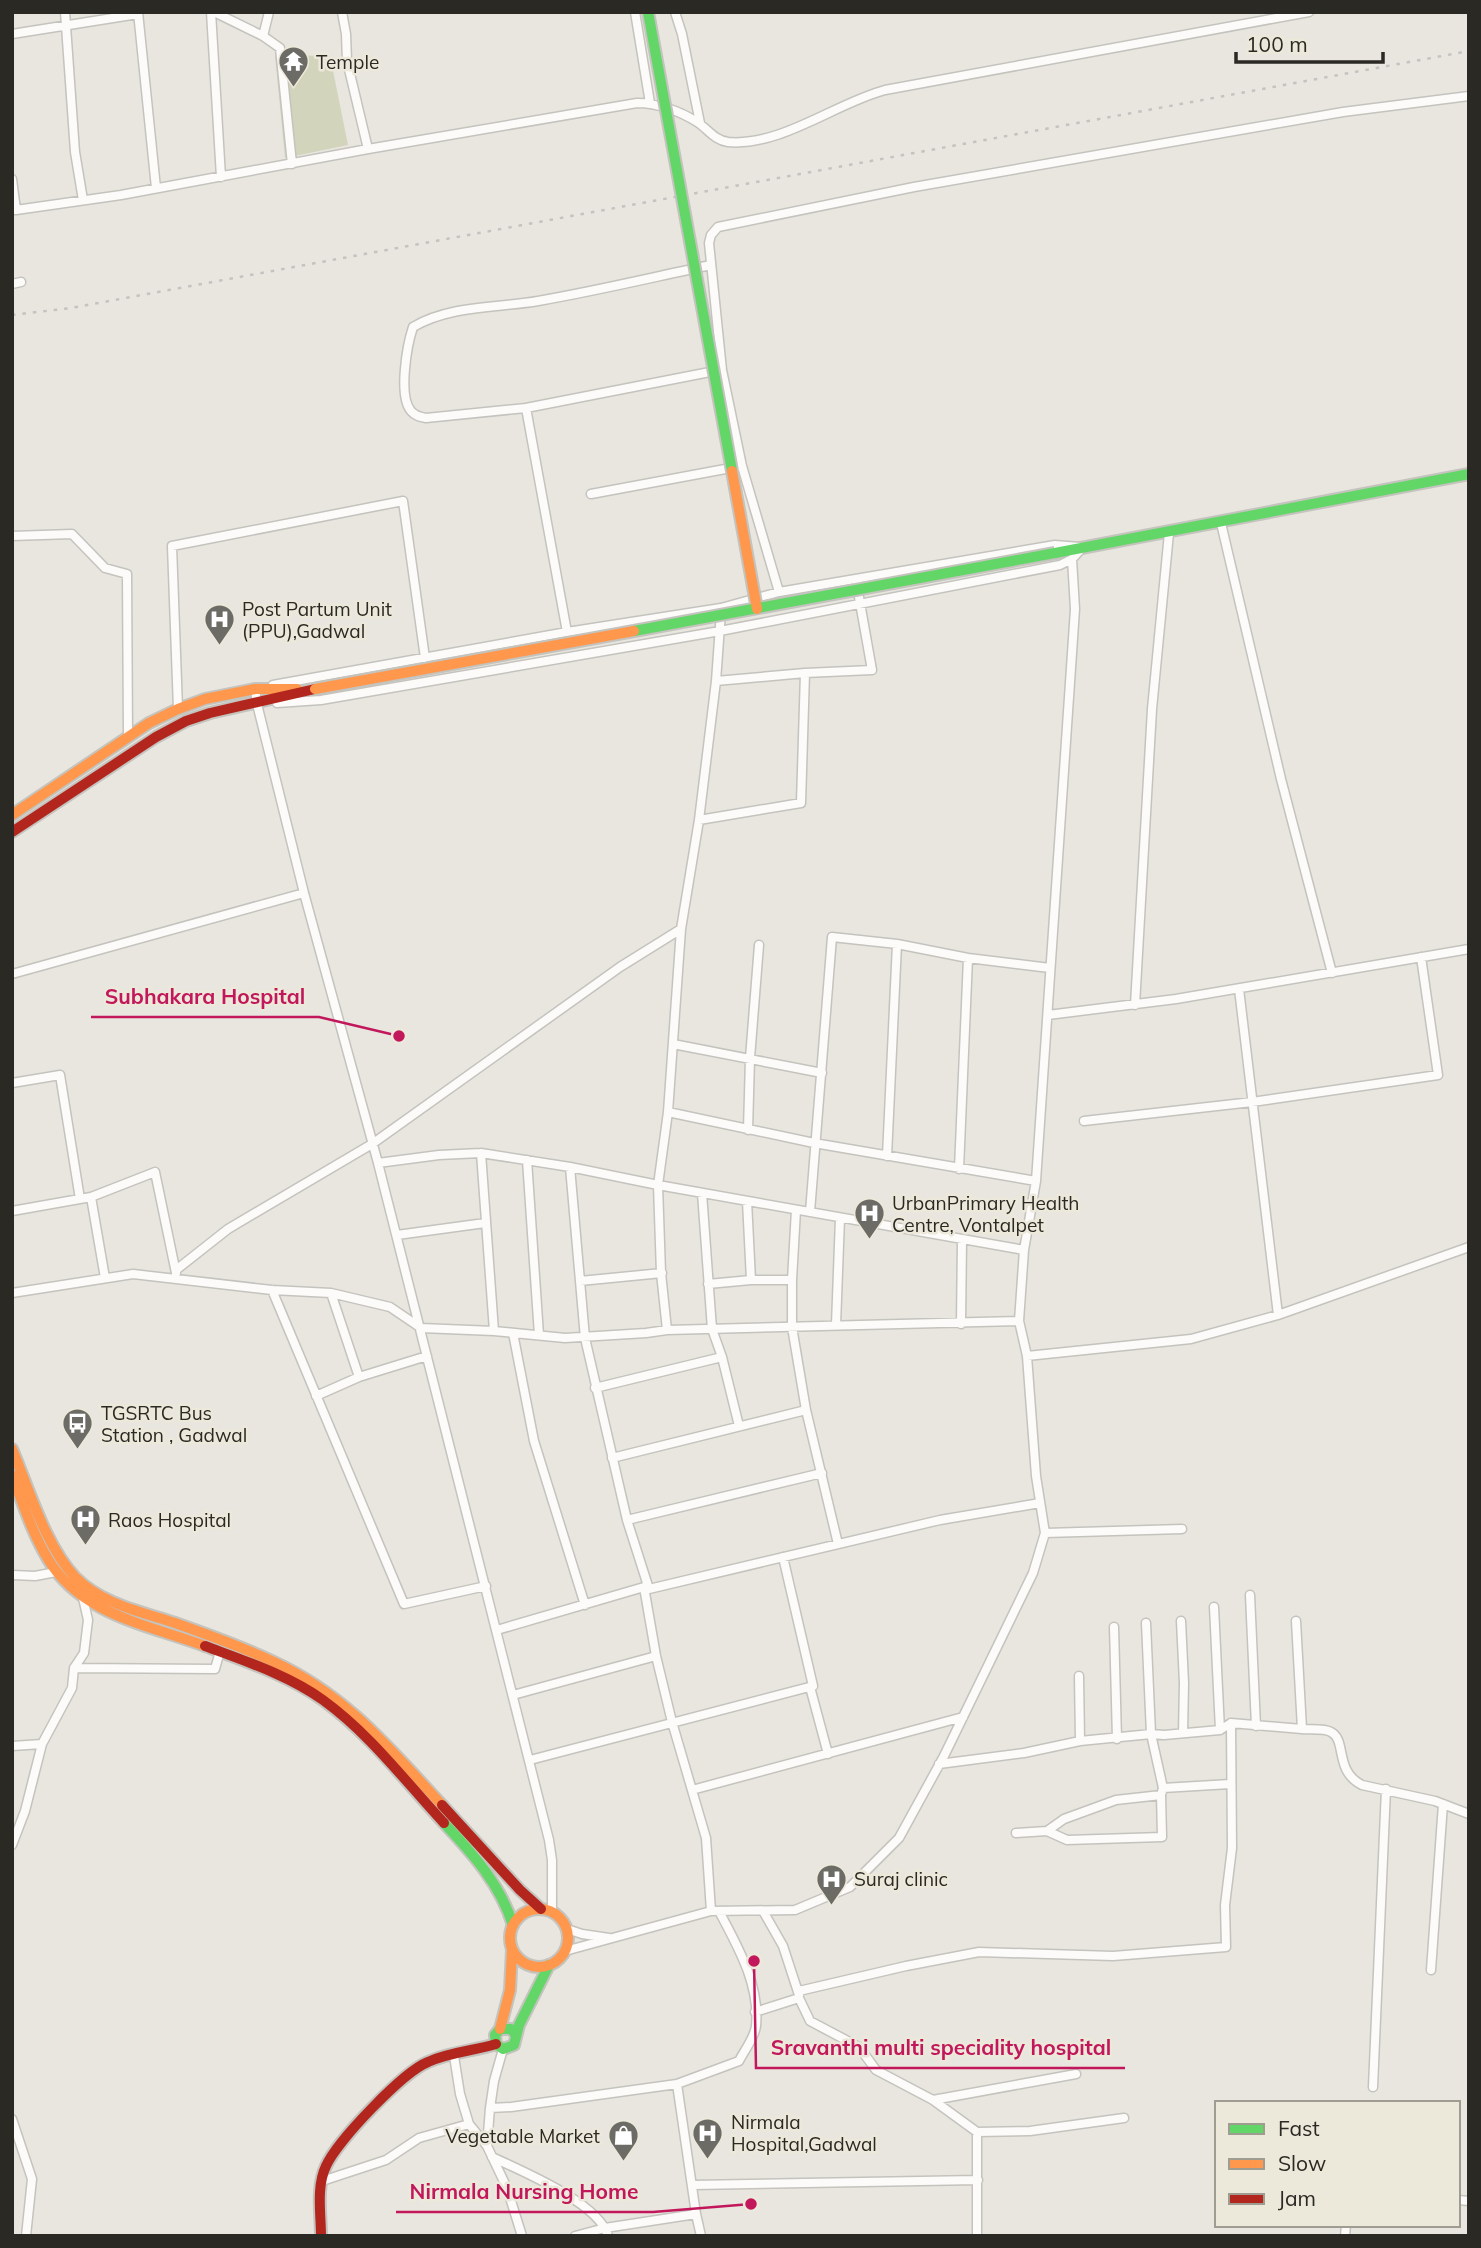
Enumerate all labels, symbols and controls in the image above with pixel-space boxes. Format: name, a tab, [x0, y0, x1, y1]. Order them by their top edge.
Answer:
scale bar	[1236, 21, 1383, 65]
text: 100 m	[1246, 31, 1308, 57]
temple icon: Temple	[276, 45, 310, 89]
place label: Temple	[316, 50, 379, 74]
place label: Post Partum Unit (PPU),Gadwal	[242, 597, 392, 643]
hospital icon: Post Partum Unit (PPU),Gadwal	[202, 603, 236, 647]
callout: Subhakara Hospital	[91, 975, 319, 1017]
text: Subhakara Hospital	[105, 983, 305, 1009]
place label: UrbanPrimary Health Centre, Vontalpet	[892, 1191, 1080, 1237]
hospital icon: UrbanPrimary Health Centre, Vontalpet	[852, 1197, 886, 1241]
place label: TGSRTC Bus Station , Gadwal	[101, 1401, 247, 1447]
bus stop icon: TGSRTC Bus Station , Gadwal	[61, 1407, 95, 1451]
hospital icon: Raos Hospital	[68, 1503, 102, 1547]
place label: Raos Hospital	[108, 1508, 231, 1532]
hospital icon: Suraj clinic	[814, 1862, 848, 1906]
place label: Suraj clinic	[854, 1867, 948, 1891]
callout: Sravanthi multi speciality hospital	[756, 2026, 1125, 2068]
text: Sravanthi multi speciality hospital	[771, 2034, 1111, 2060]
legend	[1215, 2101, 1460, 2227]
place label: Nirmala Hospital,Gadwal	[731, 2110, 877, 2156]
text: Fast	[1278, 2115, 1320, 2141]
hospital icon: Nirmala Hospital,Gadwal	[691, 2116, 725, 2160]
shop icon: Vegetable Market	[606, 2119, 640, 2163]
place label: Vegetable Market	[445, 2124, 600, 2148]
text: Slow	[1278, 2150, 1326, 2176]
callout: Nirmala Nursing Home	[396, 2170, 653, 2212]
text: Nirmala Nursing Home	[410, 2178, 638, 2204]
text: Jam	[1278, 2185, 1316, 2211]

